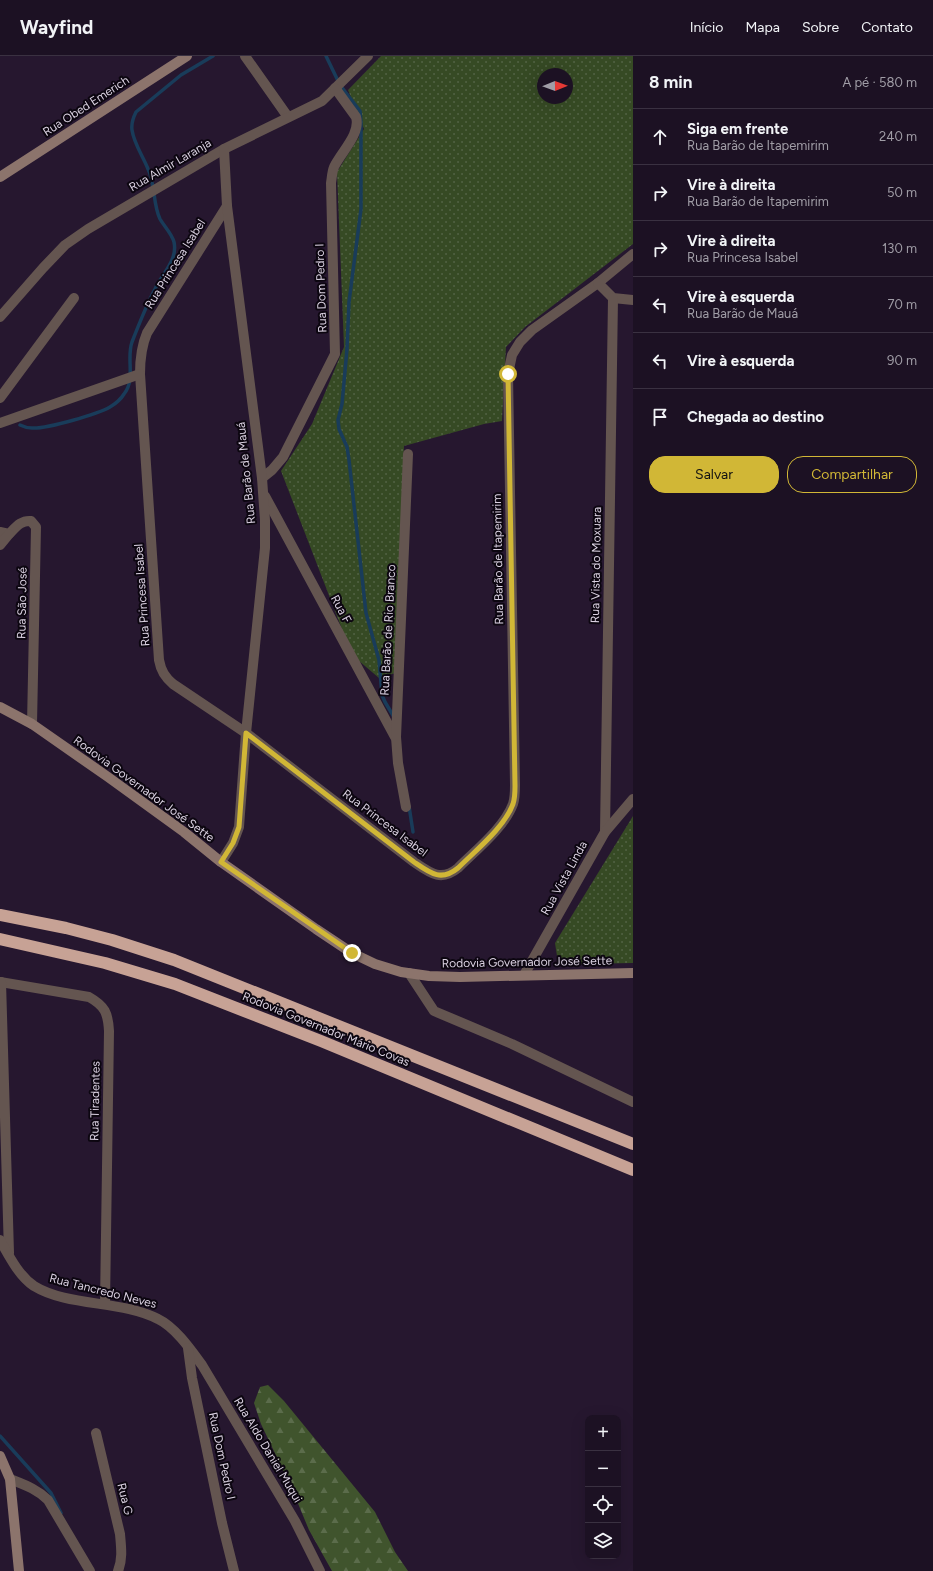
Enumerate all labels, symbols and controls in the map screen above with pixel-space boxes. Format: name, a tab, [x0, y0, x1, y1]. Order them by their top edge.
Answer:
text: Wayfind	[20, 16, 93, 39]
text: Início	[690, 19, 723, 36]
text: Mapa	[745, 19, 780, 36]
text: Sobre	[802, 19, 839, 36]
text: Contato	[861, 19, 913, 36]
north arrow	[537, 68, 573, 104]
text: 8 min	[649, 72, 692, 92]
street label: Rua Obed Emerich	[40, 73, 132, 139]
text: A pé · 580 m	[842, 75, 917, 90]
text: Siga em frente	[687, 120, 788, 138]
icon: ahead	[649, 126, 671, 148]
text: 240 m	[879, 129, 917, 144]
street label: Rua Almir Laranja	[126, 136, 214, 194]
text: Rua Barão de Itapemirim	[687, 138, 829, 153]
text: Vire à direita	[687, 176, 776, 194]
icon: right	[649, 182, 671, 204]
text: 50 m	[887, 185, 917, 200]
text: Rua Barão de Itapemirim	[687, 194, 829, 209]
street label: Rua Princesa Isabel	[142, 217, 208, 311]
text: Vire à direita	[687, 232, 776, 250]
icon: right	[649, 238, 671, 260]
text: 130 m	[882, 241, 917, 256]
street label: Rua Dom Pedro I	[312, 243, 330, 333]
text: Rua Princesa Isabel	[687, 250, 798, 265]
text: Vire à esquerda	[687, 288, 794, 306]
icon: left	[649, 294, 671, 316]
text: 70 m	[887, 297, 917, 312]
text: Rua Barão de Mauá	[687, 306, 798, 321]
icon: left	[649, 350, 671, 372]
text: Vire à esquerda	[687, 352, 794, 370]
text: 90 m	[887, 353, 917, 368]
route start	[499, 365, 517, 383]
icon: arrive	[649, 406, 671, 428]
text: Chegada ao destino	[687, 408, 824, 426]
street label: Rua Barão de Mauá	[234, 421, 258, 525]
button: Salvar	[649, 456, 779, 493]
button: Compartilhar	[787, 456, 917, 493]
street label: Rua Barão de Itapemirim	[490, 493, 506, 625]
street label: Rua Vista do Moxuara	[588, 507, 604, 623]
street label: Rua Princesa Isabel	[131, 543, 153, 647]
street label: Rua Barão de Rio Branco	[378, 564, 398, 696]
street label: Rua São José	[14, 566, 30, 639]
street label: Rua F	[328, 593, 354, 626]
street label: Rodovia Governador José Sette	[71, 733, 217, 845]
street label: Rua Princesa Isabel	[340, 787, 430, 859]
street label: Rua Vista Linda	[538, 839, 590, 917]
route end	[343, 944, 361, 962]
street label: Rodovia Governador José Sette	[442, 954, 613, 970]
street label: Rodovia Governador Mário Covas	[240, 989, 412, 1069]
street label: Rua Tiradentes	[87, 1061, 103, 1141]
street label: Rua Tancredo Neves	[48, 1271, 158, 1311]
street label: Rua Aldo Daniel Muqui	[231, 1395, 305, 1505]
street label: Rua Dom Pedro I	[206, 1411, 238, 1501]
map controls	[585, 1415, 621, 1559]
button: +	[585, 1415, 621, 1451]
button: −	[585, 1451, 621, 1487]
street label: Rua G	[114, 1482, 136, 1516]
button: locate	[585, 1487, 621, 1523]
button: layers	[585, 1523, 621, 1559]

